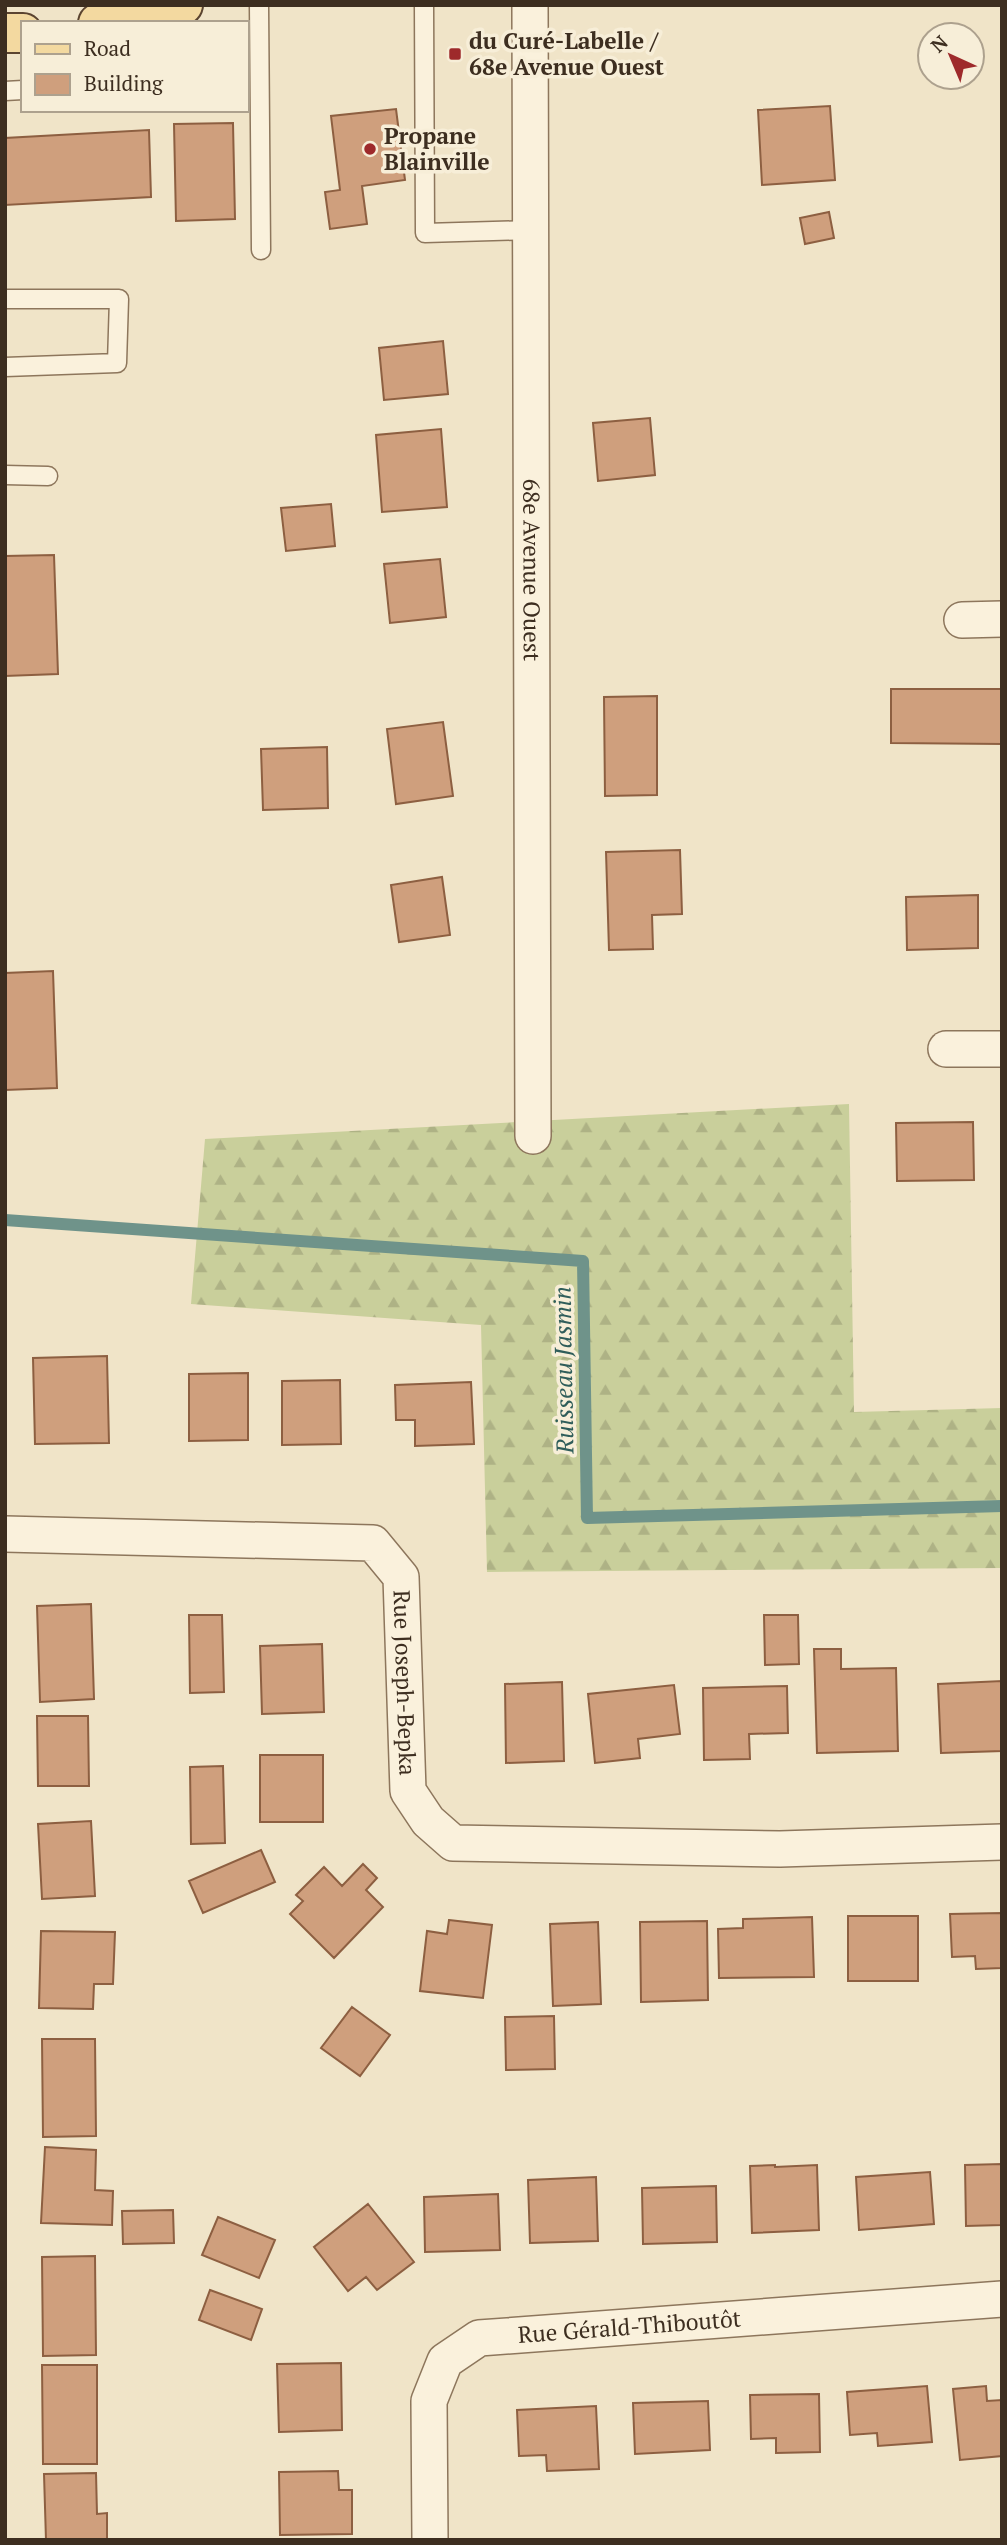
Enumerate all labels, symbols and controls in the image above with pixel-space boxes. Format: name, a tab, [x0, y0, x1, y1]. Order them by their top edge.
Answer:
legend	[21, 21, 248, 112]
north arrow	[916, 21, 986, 91]
place label: du Curé-Labelle / 68e Avenue Ouest	[469, 25, 664, 82]
text: N	[925, 29, 953, 57]
text: Road	[84, 34, 131, 62]
marker: du Curé-Labelle / 68e Avenue Ouest	[447, 46, 463, 62]
text: Building	[84, 69, 164, 97]
place label: Propane Blainville	[384, 120, 489, 177]
marker: Propane Blainville	[362, 141, 378, 157]
street label: 68e Avenue Ouest	[516, 479, 548, 662]
water label: Ruisseau Jasmin	[546, 1286, 580, 1455]
street label: Rue Joseph-Bepka	[386, 1589, 424, 1776]
street label: Rue Gérald-Thiboutôt	[517, 2302, 743, 2350]

